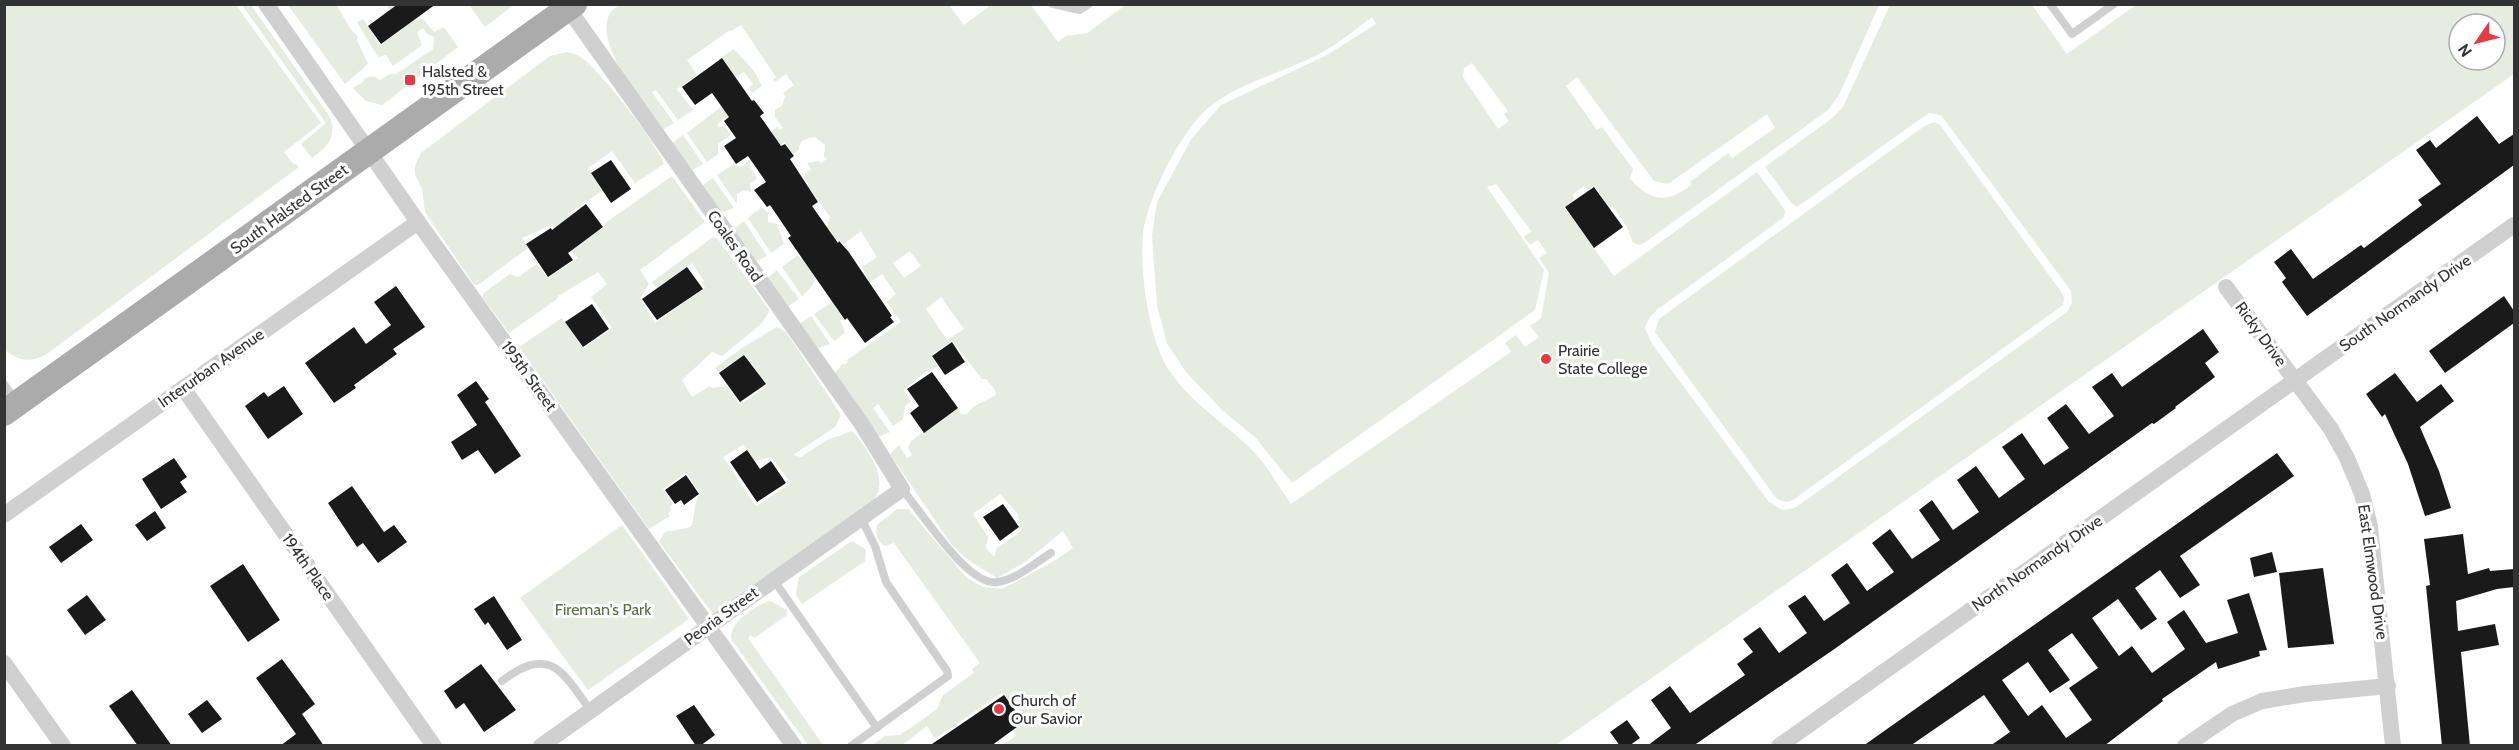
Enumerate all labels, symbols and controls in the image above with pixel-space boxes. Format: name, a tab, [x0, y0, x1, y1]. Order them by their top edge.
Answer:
north arrow	[2447, 12, 2507, 72]
text: N	[2454, 40, 2476, 60]
place label: Halsted & 195th Street	[422, 62, 504, 99]
marker: Halsted & 195th Street	[403, 73, 417, 87]
street label: South Halsted Street	[227, 160, 352, 258]
street label: Coales Road	[703, 207, 767, 285]
street label: South Normandy Drive	[2336, 250, 2474, 356]
street label: Ricky Drive	[2231, 298, 2291, 370]
street label: Interurban Avenue	[155, 324, 267, 412]
street label: 195th Street	[497, 337, 561, 415]
place label: Prairie State College	[1558, 341, 1647, 378]
marker: Prairie State College	[1539, 352, 1553, 366]
street label: East Elmwood Drive	[2354, 503, 2392, 641]
street label: North Normandy Drive	[1968, 511, 2106, 615]
street label: 194th Place	[278, 530, 338, 604]
street label: Peoria Street	[680, 582, 762, 649]
park label: Fireman's Park	[555, 600, 652, 619]
place label: Church of Our Savior	[1011, 691, 1083, 728]
marker: Church of Our Savior	[992, 702, 1006, 716]

